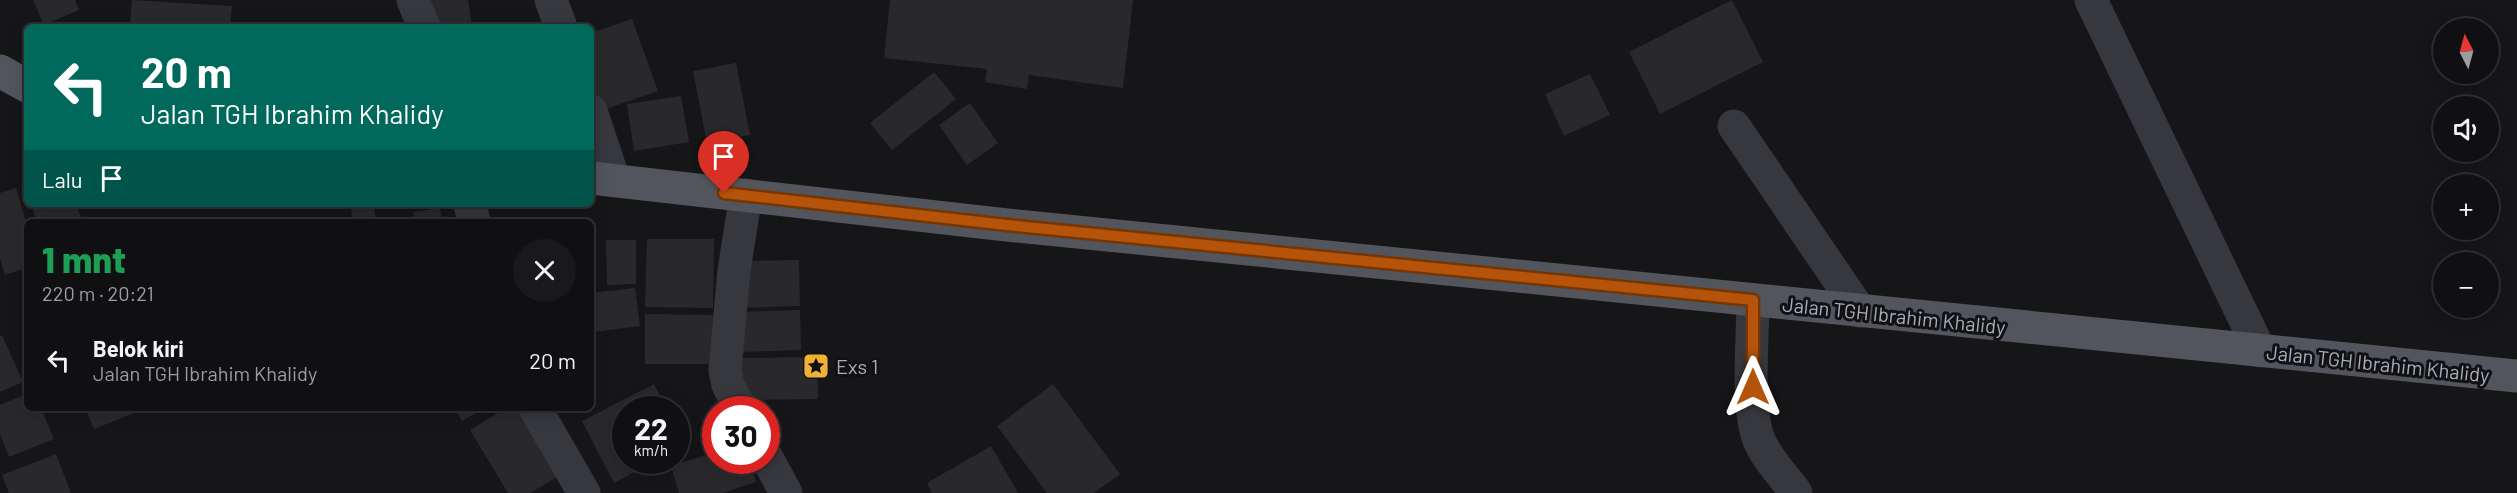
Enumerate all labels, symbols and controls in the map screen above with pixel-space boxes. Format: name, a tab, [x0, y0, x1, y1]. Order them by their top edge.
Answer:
north arrow	[2433, 18, 2499, 84]
map controls	[2433, 18, 2499, 318]
text: 20 m	[141, 46, 232, 96]
icon: left	[42, 48, 120, 126]
button: sound	[2433, 96, 2499, 162]
text: Jalan TGH Ibrahim Khalidy	[141, 97, 444, 129]
pin	[698, 131, 749, 193]
icon: arrive	[707, 140, 740, 173]
icon: arrive	[95, 162, 128, 195]
text: Lalu	[42, 166, 83, 192]
button: +	[2433, 174, 2499, 240]
text: 1 mnt	[42, 237, 126, 280]
button: close	[513, 239, 576, 302]
button: −	[2433, 252, 2499, 318]
text: 220 m · 20:21	[42, 281, 154, 305]
street label: Jalan TGH Ibrahim Khalidy	[1781, 291, 2007, 339]
text: Belok kiri	[93, 335, 184, 361]
street label: Jalan TGH Ibrahim Khalidy	[2265, 339, 2491, 387]
icon: left	[42, 344, 75, 377]
text: 20 m	[529, 347, 576, 373]
place icon: Exs 1	[801, 351, 831, 381]
place label: Exs 1	[836, 354, 878, 378]
position arrow	[1721, 355, 1785, 419]
text: Jalan TGH Ibrahim Khalidy	[93, 361, 317, 385]
speed limit sign: 30	[702, 396, 780, 474]
text: 22	[634, 410, 668, 446]
text: km/h	[634, 441, 668, 459]

